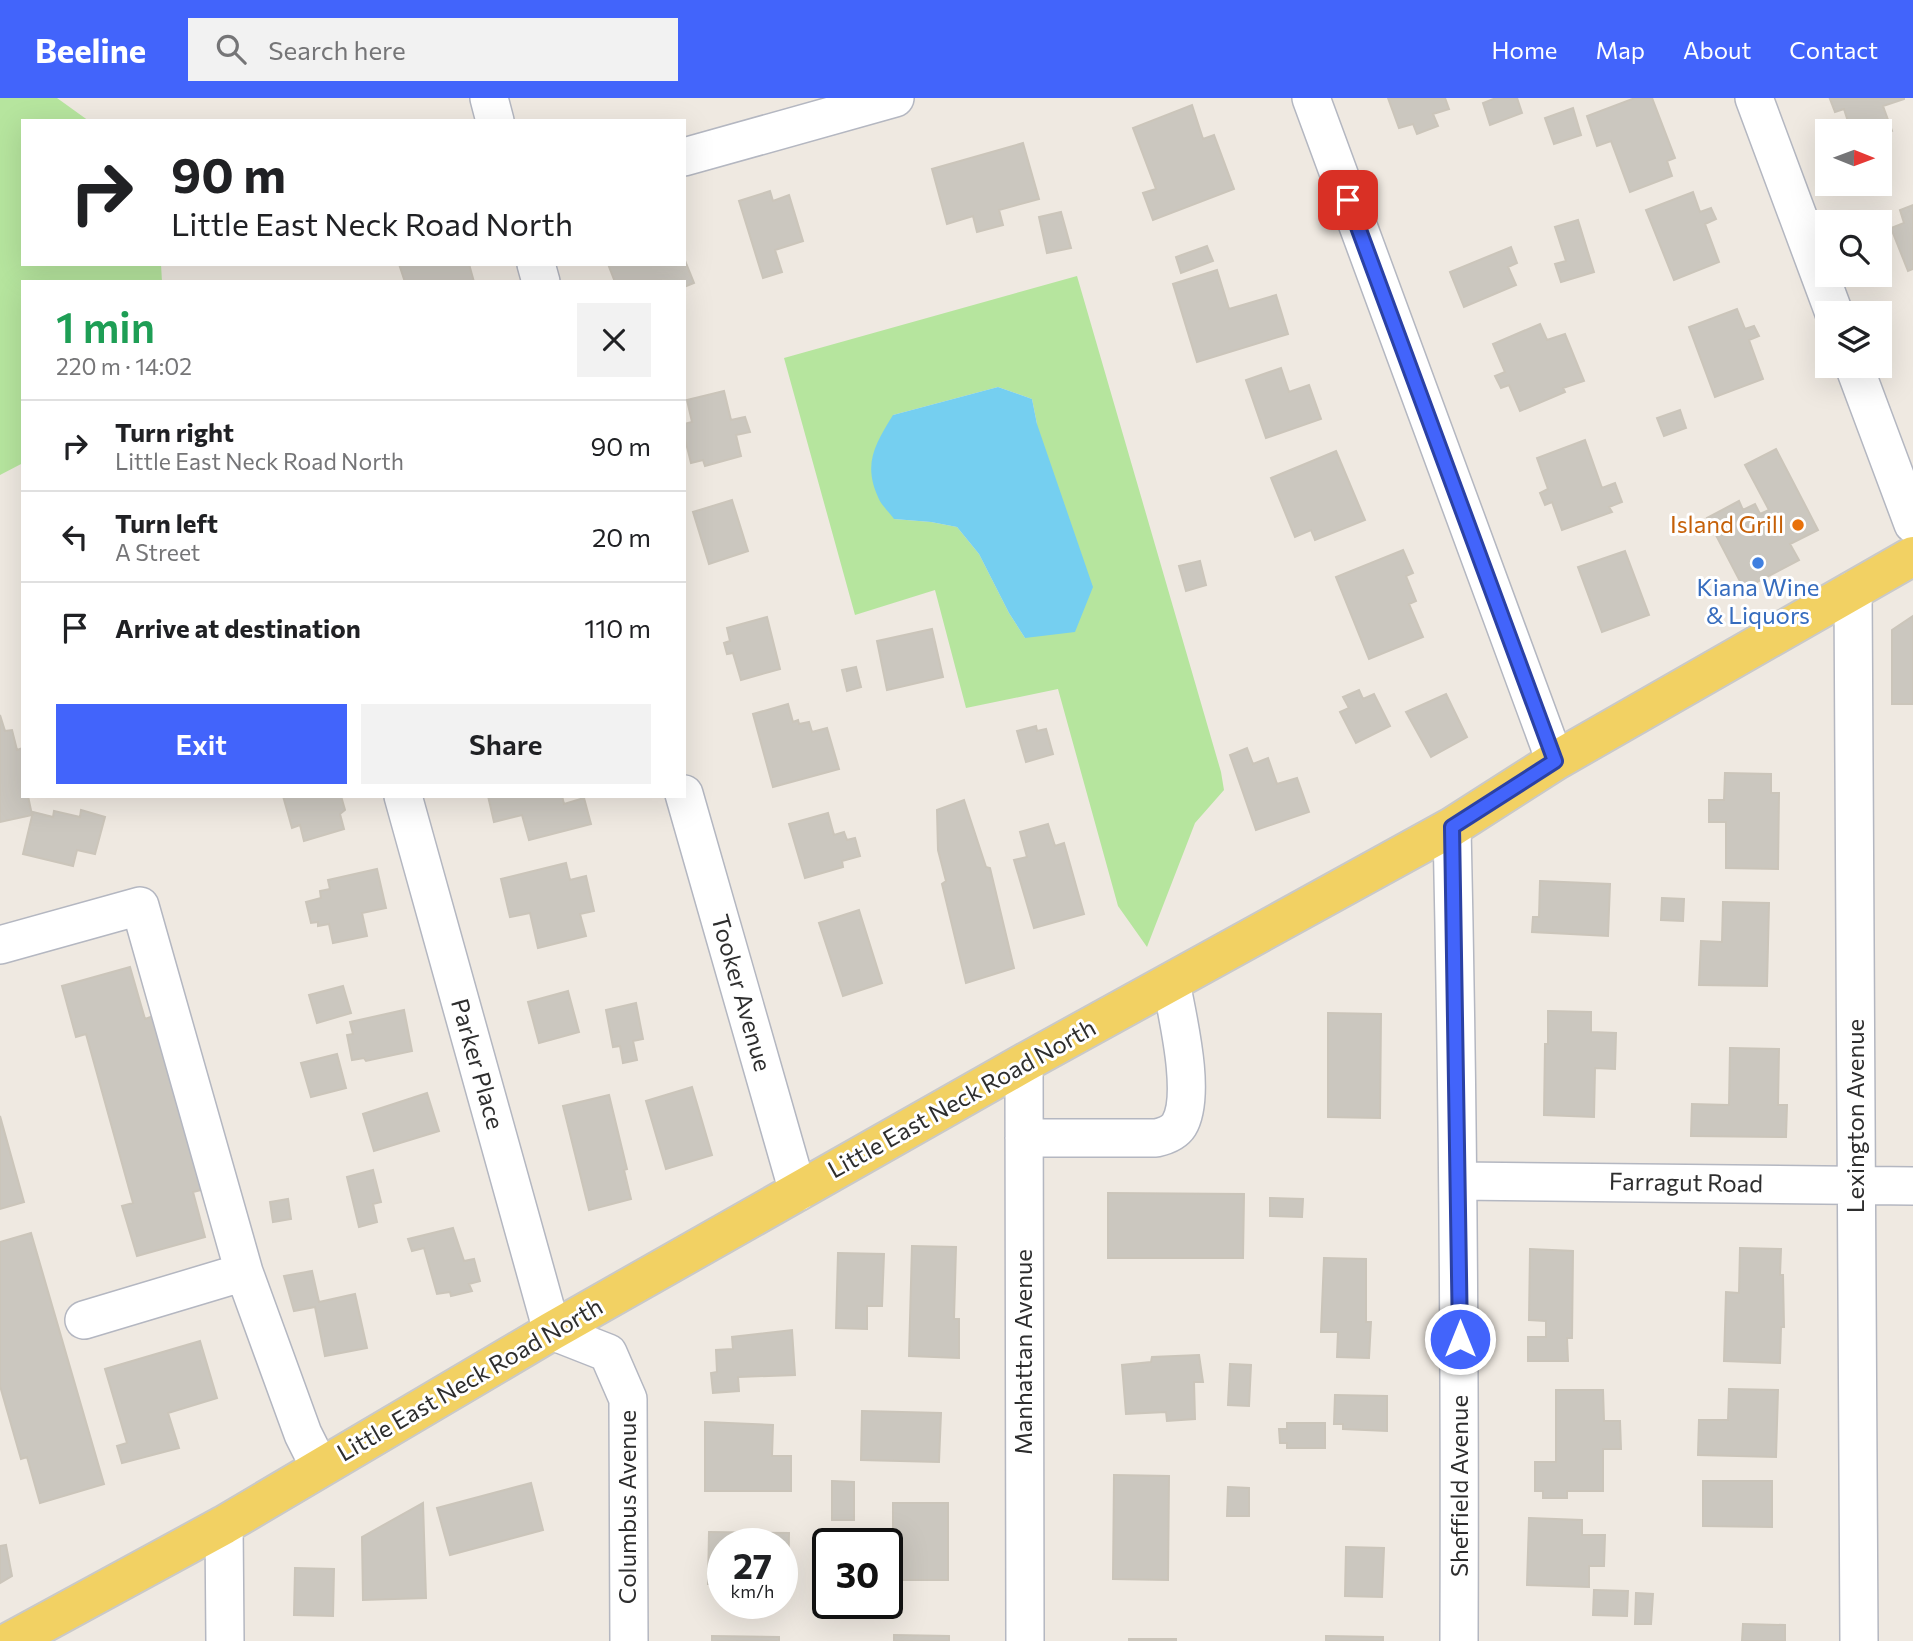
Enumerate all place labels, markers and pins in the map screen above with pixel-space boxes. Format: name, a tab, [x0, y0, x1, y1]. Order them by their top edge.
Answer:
pin	[1318, 170, 1378, 230]
place label: Island Grill	[1670, 509, 1784, 538]
marker: Island Grill	[1790, 517, 1806, 533]
marker: Kiana Wine & Liquors	[1750, 555, 1766, 571]
place label: Kiana Wine & Liquors	[1697, 572, 1819, 629]

